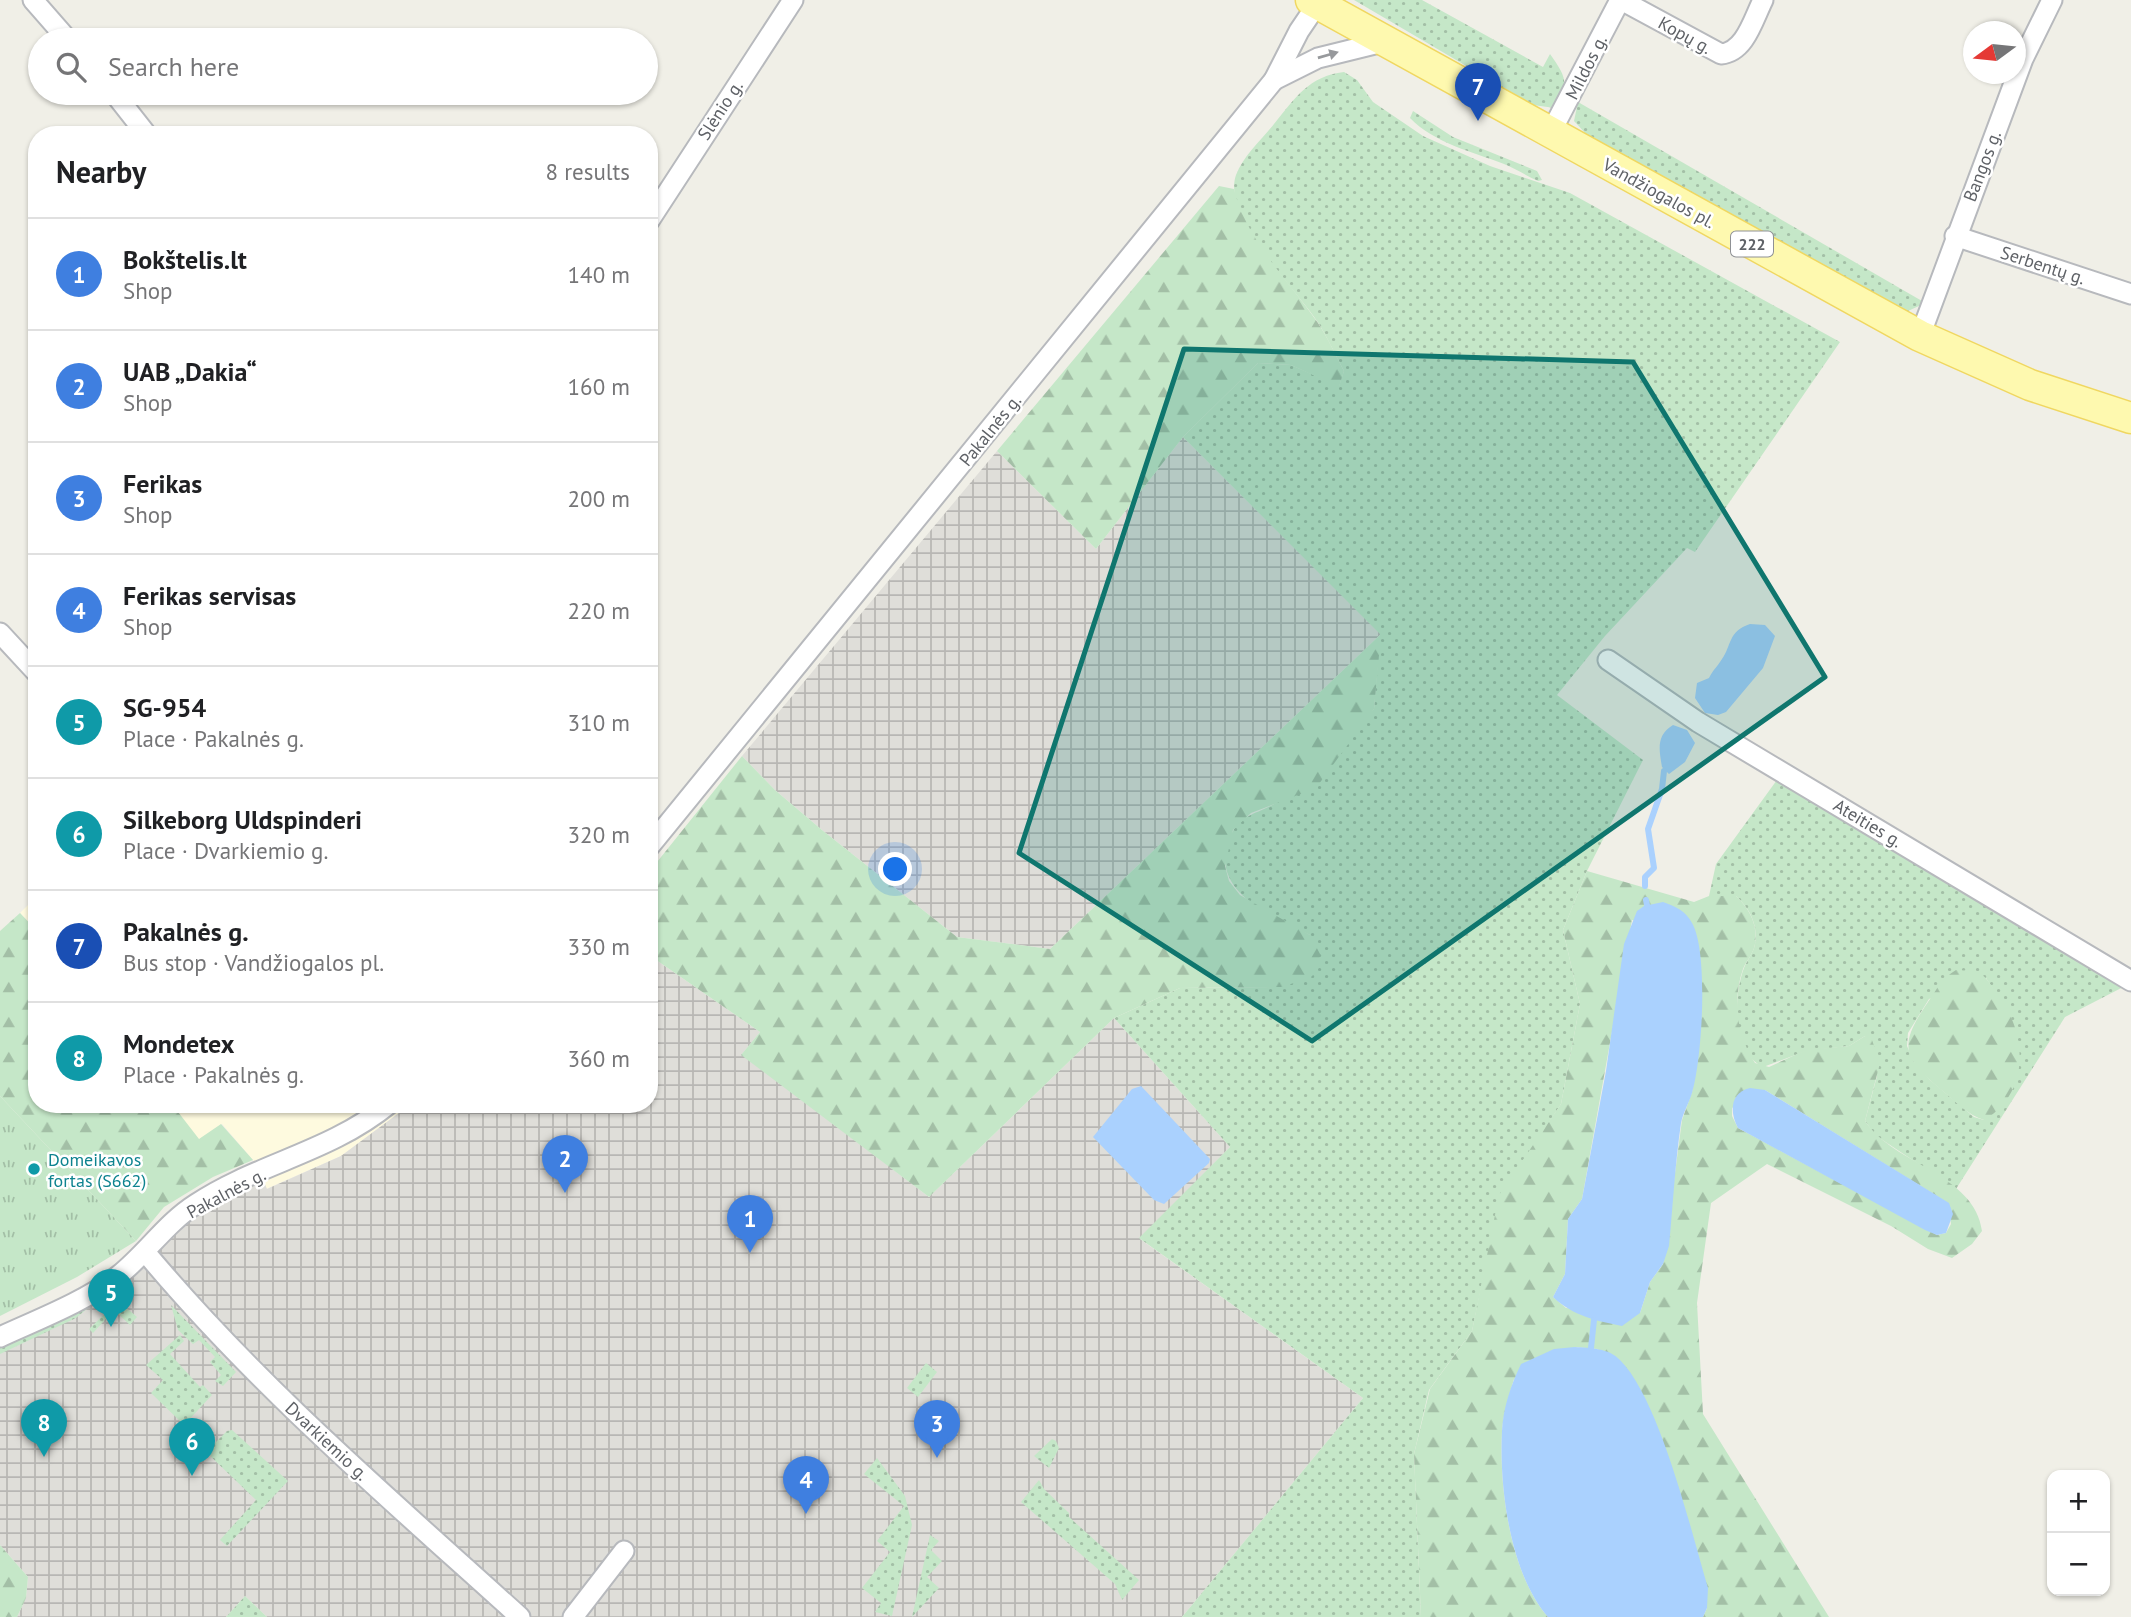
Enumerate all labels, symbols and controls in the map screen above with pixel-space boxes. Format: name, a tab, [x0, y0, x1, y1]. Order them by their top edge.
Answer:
street label: Kopų g.	[1654, 11, 1716, 59]
north arrow	[1963, 21, 2026, 84]
search box	[28, 28, 658, 105]
street label: Mildos g.	[1560, 31, 1612, 103]
icon: search	[52, 48, 90, 86]
one-way arrow	[1318, 49, 1340, 60]
text: Search here	[108, 50, 239, 83]
pin: 7	[1455, 63, 1501, 121]
street label: Slėnio g.	[692, 76, 748, 144]
street label: Bangos g.	[1958, 127, 2006, 205]
text: Nearby	[56, 152, 146, 191]
street label: Vandžiogalos pl.	[1598, 152, 1719, 233]
text: 8 results	[546, 157, 630, 186]
road number: 222	[1731, 232, 1773, 256]
street label: Serbentų g.	[1998, 241, 2088, 289]
text: Bokštelis.lt	[123, 243, 247, 276]
text: 1	[72, 260, 86, 289]
text: 140 m	[568, 260, 630, 289]
text: Shop	[123, 276, 173, 305]
text: UAB „Dakia“	[123, 355, 257, 388]
text: 2	[72, 372, 86, 401]
text: 160 m	[568, 372, 630, 401]
text: Shop	[123, 388, 173, 417]
street label: Pakalnės g.	[954, 389, 1026, 471]
text: Ferikas	[123, 467, 202, 500]
text: 3	[72, 484, 86, 513]
text: 200 m	[568, 484, 630, 513]
text: Shop	[123, 500, 173, 529]
text: Ferikas servisas	[123, 579, 296, 612]
text: 4	[72, 596, 86, 625]
text: 220 m	[568, 596, 630, 625]
text: Shop	[123, 612, 173, 641]
text: SG-954	[123, 691, 206, 724]
text: 5	[72, 708, 86, 737]
text: 310 m	[568, 708, 630, 737]
text: Place · Pakalnės g.	[123, 724, 304, 753]
street label: Ateities g.	[1829, 794, 1907, 852]
text: Silkeborg Uldspinderi	[123, 803, 362, 836]
text: 6	[72, 820, 86, 849]
text: 320 m	[568, 820, 630, 849]
text: Place · Dvarkiemio g.	[123, 836, 328, 865]
your location	[878, 852, 912, 886]
text: Pakalnės g.	[123, 915, 249, 948]
text: 7	[72, 932, 86, 961]
text: 330 m	[568, 932, 630, 961]
text: Bus stop · Vandžiogalos pl.	[123, 948, 384, 977]
text: Mondetex	[123, 1027, 234, 1060]
text: 8	[72, 1044, 86, 1073]
text: 360 m	[568, 1044, 630, 1073]
text: Place · Pakalnės g.	[123, 1060, 304, 1089]
pin: 2	[542, 1135, 588, 1193]
place label: Domeikavos fortas (S662)	[48, 1148, 146, 1192]
marker: Domeikavos fortas (S662)	[26, 1161, 42, 1177]
street label: Pakalnės g.	[183, 1163, 269, 1223]
pin: 1	[727, 1195, 773, 1253]
pin: 5	[88, 1269, 134, 1327]
street label: Dvarkiemio g.	[281, 1397, 373, 1485]
pin: 8	[21, 1399, 67, 1457]
pin: 3	[914, 1400, 960, 1458]
pin: 6	[169, 1418, 215, 1476]
pin: 4	[783, 1456, 829, 1514]
map controls	[2047, 1470, 2110, 1596]
button: +	[2047, 1470, 2110, 1533]
button: −	[2047, 1533, 2110, 1596]

